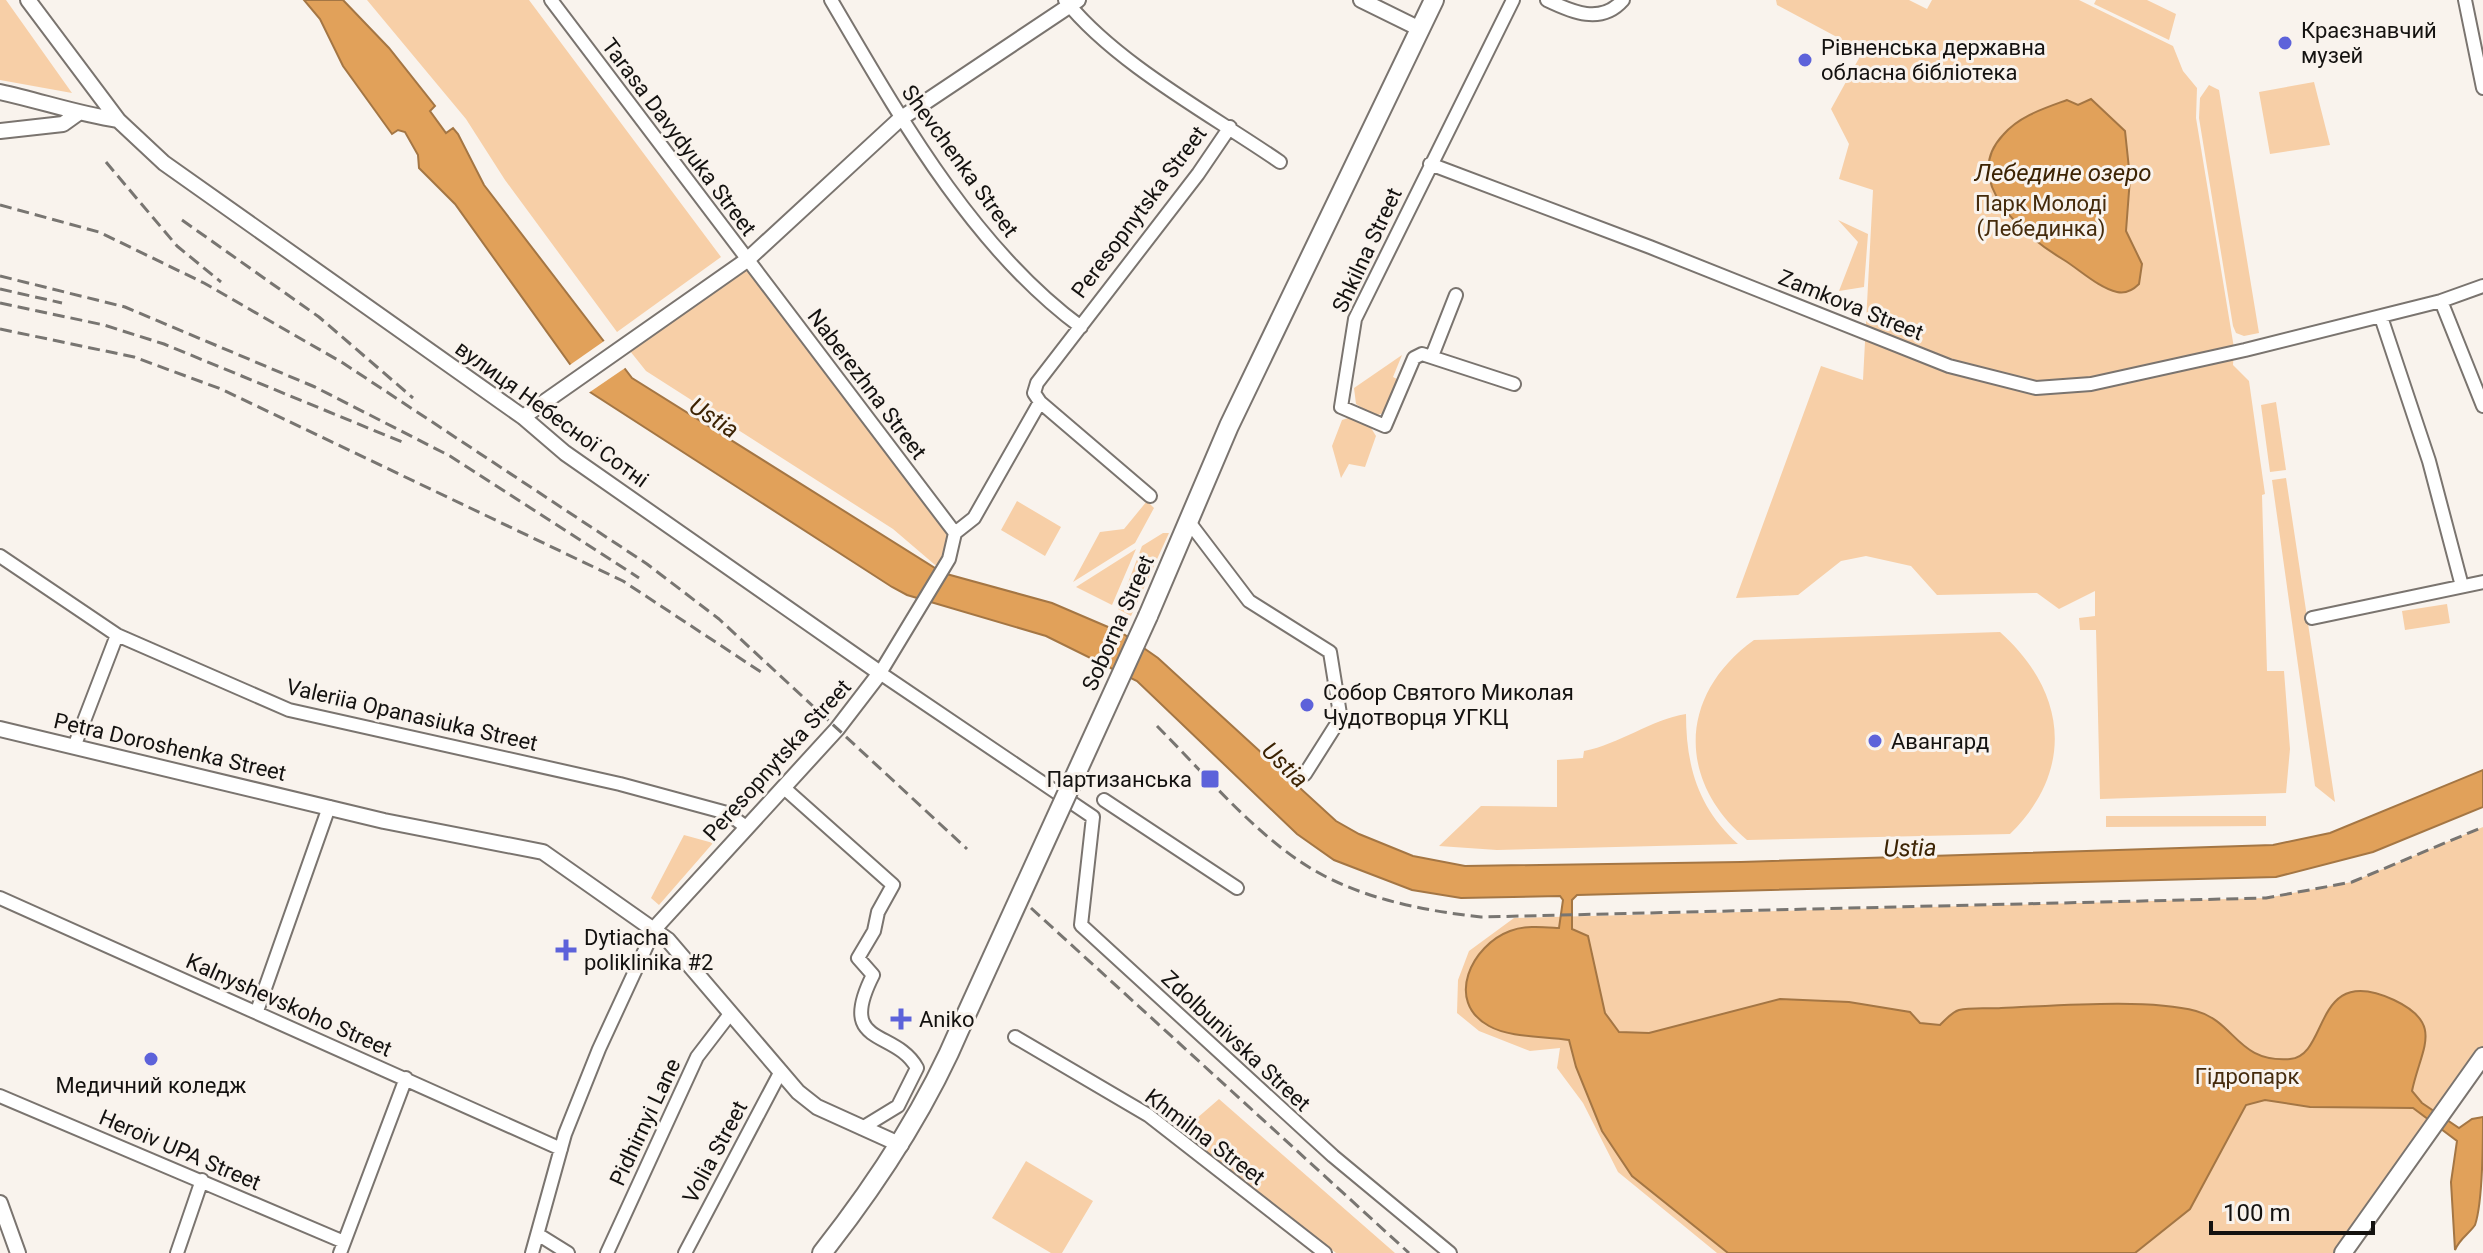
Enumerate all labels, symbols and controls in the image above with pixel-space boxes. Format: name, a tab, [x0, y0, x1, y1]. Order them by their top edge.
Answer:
place label: Краєзнавчий музей	[2301, 18, 2437, 68]
street label: Tarasa Davydyuka Street	[597, 33, 761, 241]
marker: Краєзнавчий музей	[2276, 34, 2294, 52]
place label: Рівненська державна обласна бібліотека	[1821, 35, 2046, 85]
marker: Рівненська державна обласна бібліотека	[1796, 51, 1814, 69]
street label: Shevchenka Street	[897, 80, 1023, 242]
street label: Peresopnytska Street	[1066, 121, 1212, 303]
water label: Лебедине озеро	[1974, 159, 2152, 187]
street label: Shkilna Street	[1327, 184, 1407, 316]
park label: Парк Молоді (Лебединка)	[1975, 191, 2107, 242]
street label: Zamkova Street	[1775, 265, 1927, 345]
street label: Naberezhna Street	[802, 304, 932, 464]
street label: вулиця Небесної Сотні	[451, 336, 653, 492]
water label: Ustia	[684, 392, 744, 444]
street label: Soborna Street	[1077, 551, 1159, 695]
street label: Valeriia Opanasiuka Street	[284, 674, 540, 756]
street label: Peresopnytska Street	[698, 674, 856, 846]
place label: Собор Святого Миколая Чудотворця УГКЦ	[1323, 680, 1574, 730]
marker: Собор Святого Миколая Чудотворця УГКЦ	[1298, 696, 1316, 714]
street label: Petra Doroshenka Street	[51, 708, 289, 786]
place label: Авангард	[1891, 729, 1989, 754]
marker: Авангард	[1866, 732, 1884, 750]
water label: Ustia	[1256, 736, 1314, 794]
place label: Партизанська	[1046, 767, 1192, 792]
marker: Партизанська	[1199, 768, 1221, 790]
water label: Ustia	[1883, 834, 1937, 862]
place label: Dytiacha poliklinika #2	[584, 925, 713, 975]
marker: Dytiacha poliklinika #2	[555, 939, 577, 961]
street label: Kalnyshevskoho Street	[182, 948, 396, 1062]
street label: Zdolbunivska Street	[1157, 966, 1315, 1116]
place label: Aniko	[919, 1007, 975, 1032]
marker: Aniko	[890, 1008, 912, 1030]
marker: Медичний коледж	[142, 1050, 160, 1068]
street label: Pidhirnyi Lane	[605, 1054, 685, 1190]
park label: Гідропарк	[2195, 1064, 2299, 1089]
place label: Медичний коледж	[56, 1073, 247, 1098]
street label: Khmilna Street	[1140, 1084, 1270, 1190]
street label: Volia Street	[678, 1097, 752, 1207]
street label: Heroiv UPA Street	[95, 1105, 265, 1195]
scale bar	[2211, 1185, 2373, 1235]
text: 100 m	[2223, 1199, 2290, 1227]

